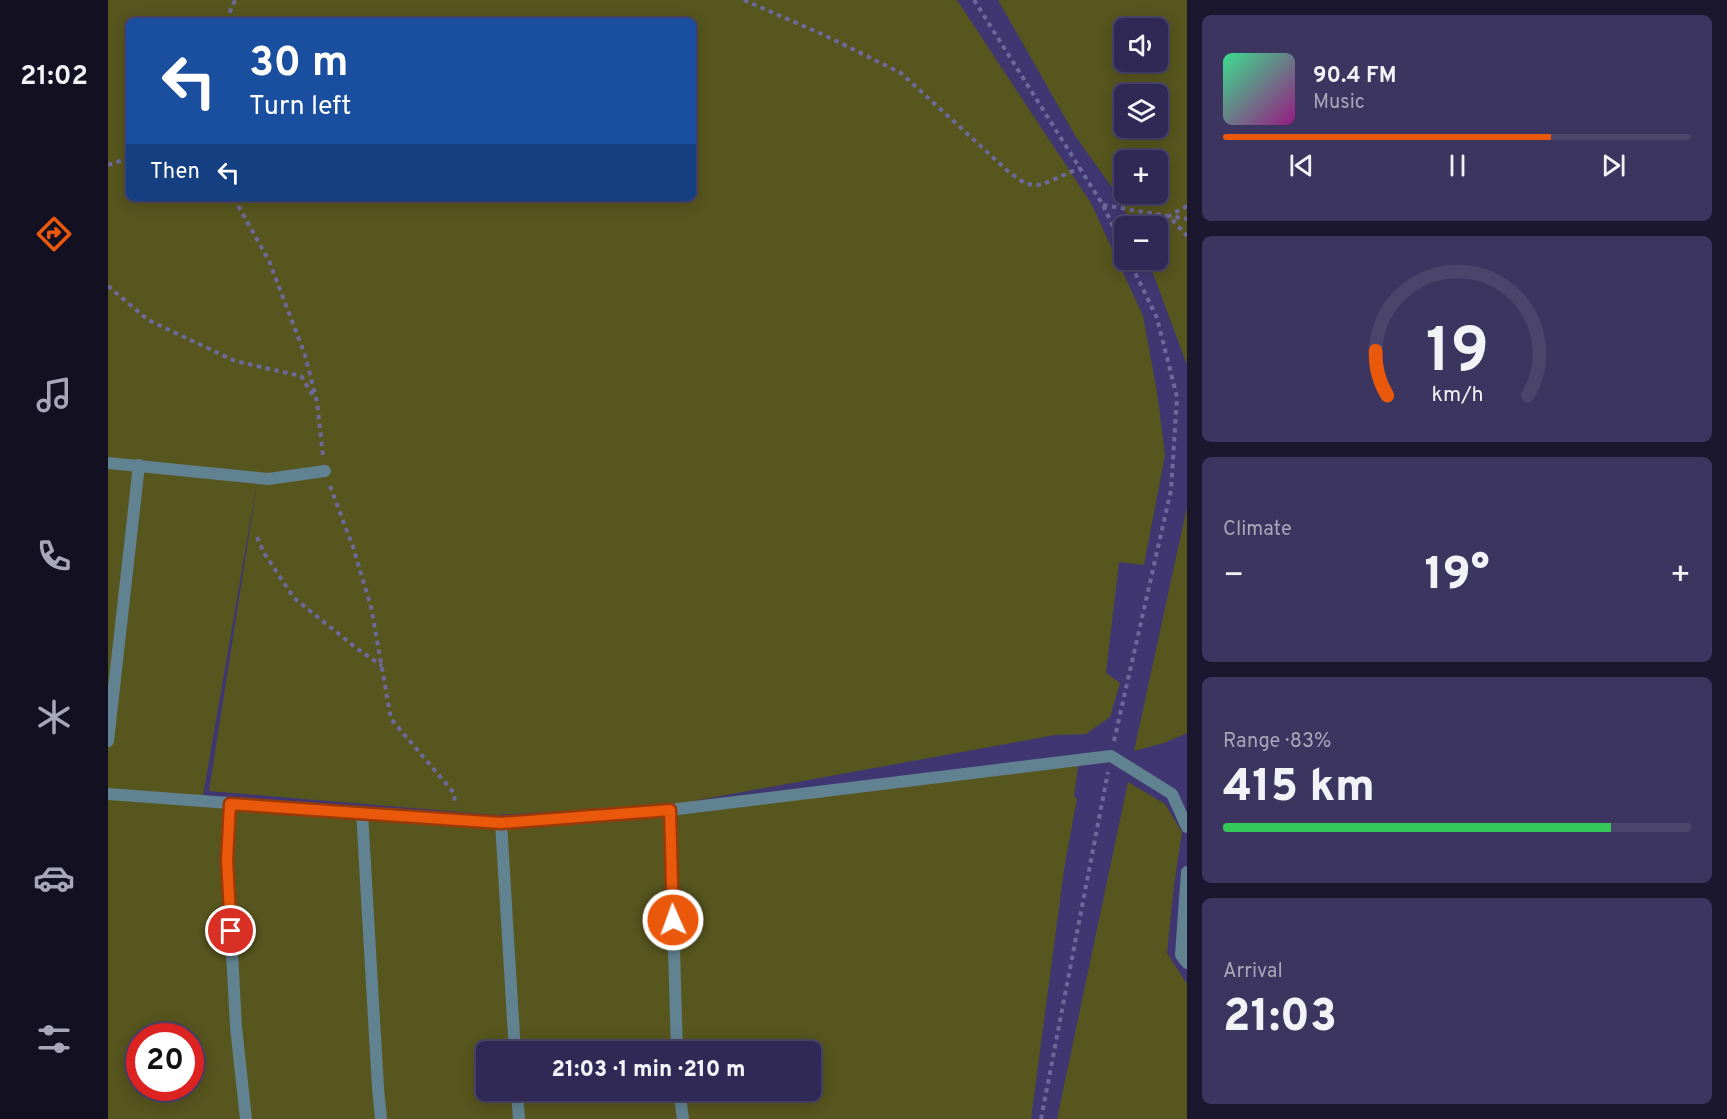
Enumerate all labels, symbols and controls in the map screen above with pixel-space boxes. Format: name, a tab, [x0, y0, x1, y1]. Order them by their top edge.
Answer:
map controls	[1114, 18, 1168, 270]
button: sound	[1114, 18, 1168, 72]
text: 30 m	[249, 38, 348, 91]
icon: left	[150, 42, 228, 120]
text: 21:02	[20, 60, 88, 94]
text: 90.4 FM	[1313, 63, 1397, 90]
button: layers	[1114, 84, 1168, 138]
text: Turn left	[249, 90, 351, 124]
text: Music	[1313, 90, 1365, 116]
icon: previous	[1285, 149, 1318, 182]
icon: pause	[1441, 149, 1474, 182]
icon: next	[1597, 149, 1630, 182]
button: +	[1114, 150, 1168, 204]
icon: left	[212, 156, 245, 189]
text: Then	[150, 159, 200, 186]
icon: directions	[33, 213, 75, 255]
button: −	[1114, 216, 1168, 270]
text: 19	[1425, 315, 1489, 394]
icon: music	[33, 374, 75, 416]
text: km/h	[1431, 382, 1483, 409]
text: Climate	[1223, 517, 1292, 543]
icon: phone	[33, 535, 75, 577]
text: 19°	[1424, 548, 1490, 605]
text: −	[1223, 556, 1244, 598]
text: +	[1670, 556, 1691, 598]
icon: climate	[33, 696, 75, 738]
text: Range · 83%	[1223, 729, 1331, 755]
text: 415 km	[1223, 760, 1375, 817]
icon: car	[33, 857, 75, 899]
position arrow	[641, 888, 705, 952]
pin	[205, 905, 256, 956]
icon: arrive	[214, 914, 247, 947]
text: Arrival	[1223, 959, 1283, 985]
text: 21:03	[1223, 990, 1337, 1047]
icon: filters	[33, 1018, 75, 1060]
speed limit sign: 20	[126, 1023, 204, 1101]
text: 21:03 · 1 min · 210 m	[552, 1057, 746, 1084]

